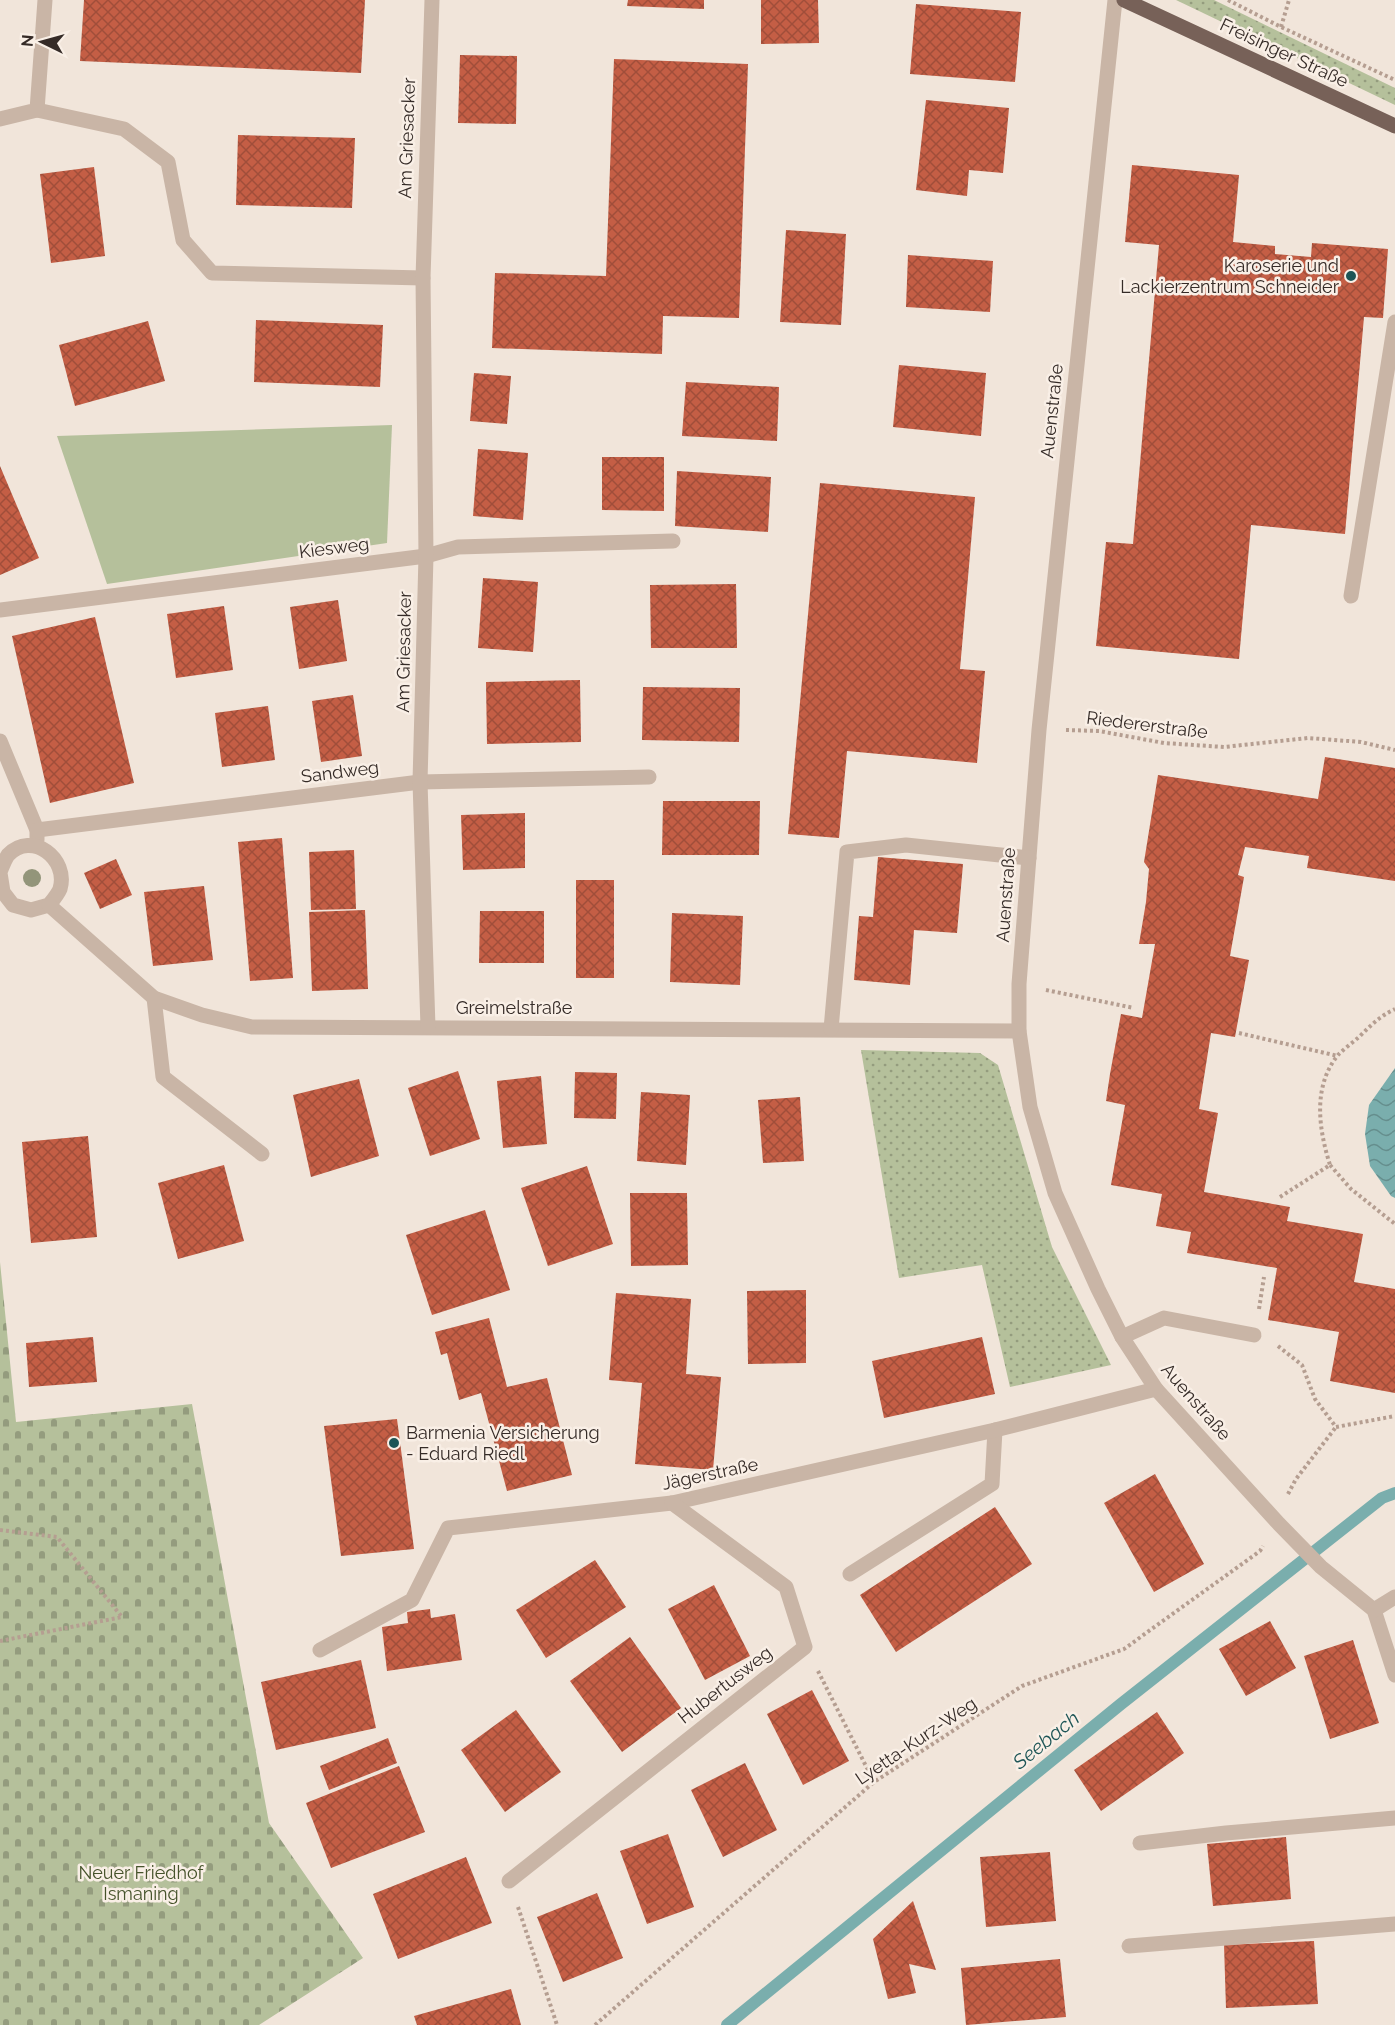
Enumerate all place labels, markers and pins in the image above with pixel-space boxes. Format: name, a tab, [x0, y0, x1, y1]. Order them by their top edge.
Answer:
place label: Karoserie und Lackierzentrum Schneider	[1120, 255, 1340, 297]
marker: Karoserie und Lackierzentrum Schneider	[1344, 269, 1358, 283]
place label: Barmenia Versicherung - Eduard Riedl	[406, 1422, 600, 1464]
marker: Barmenia Versicherung - Eduard Riedl	[387, 1436, 401, 1450]

